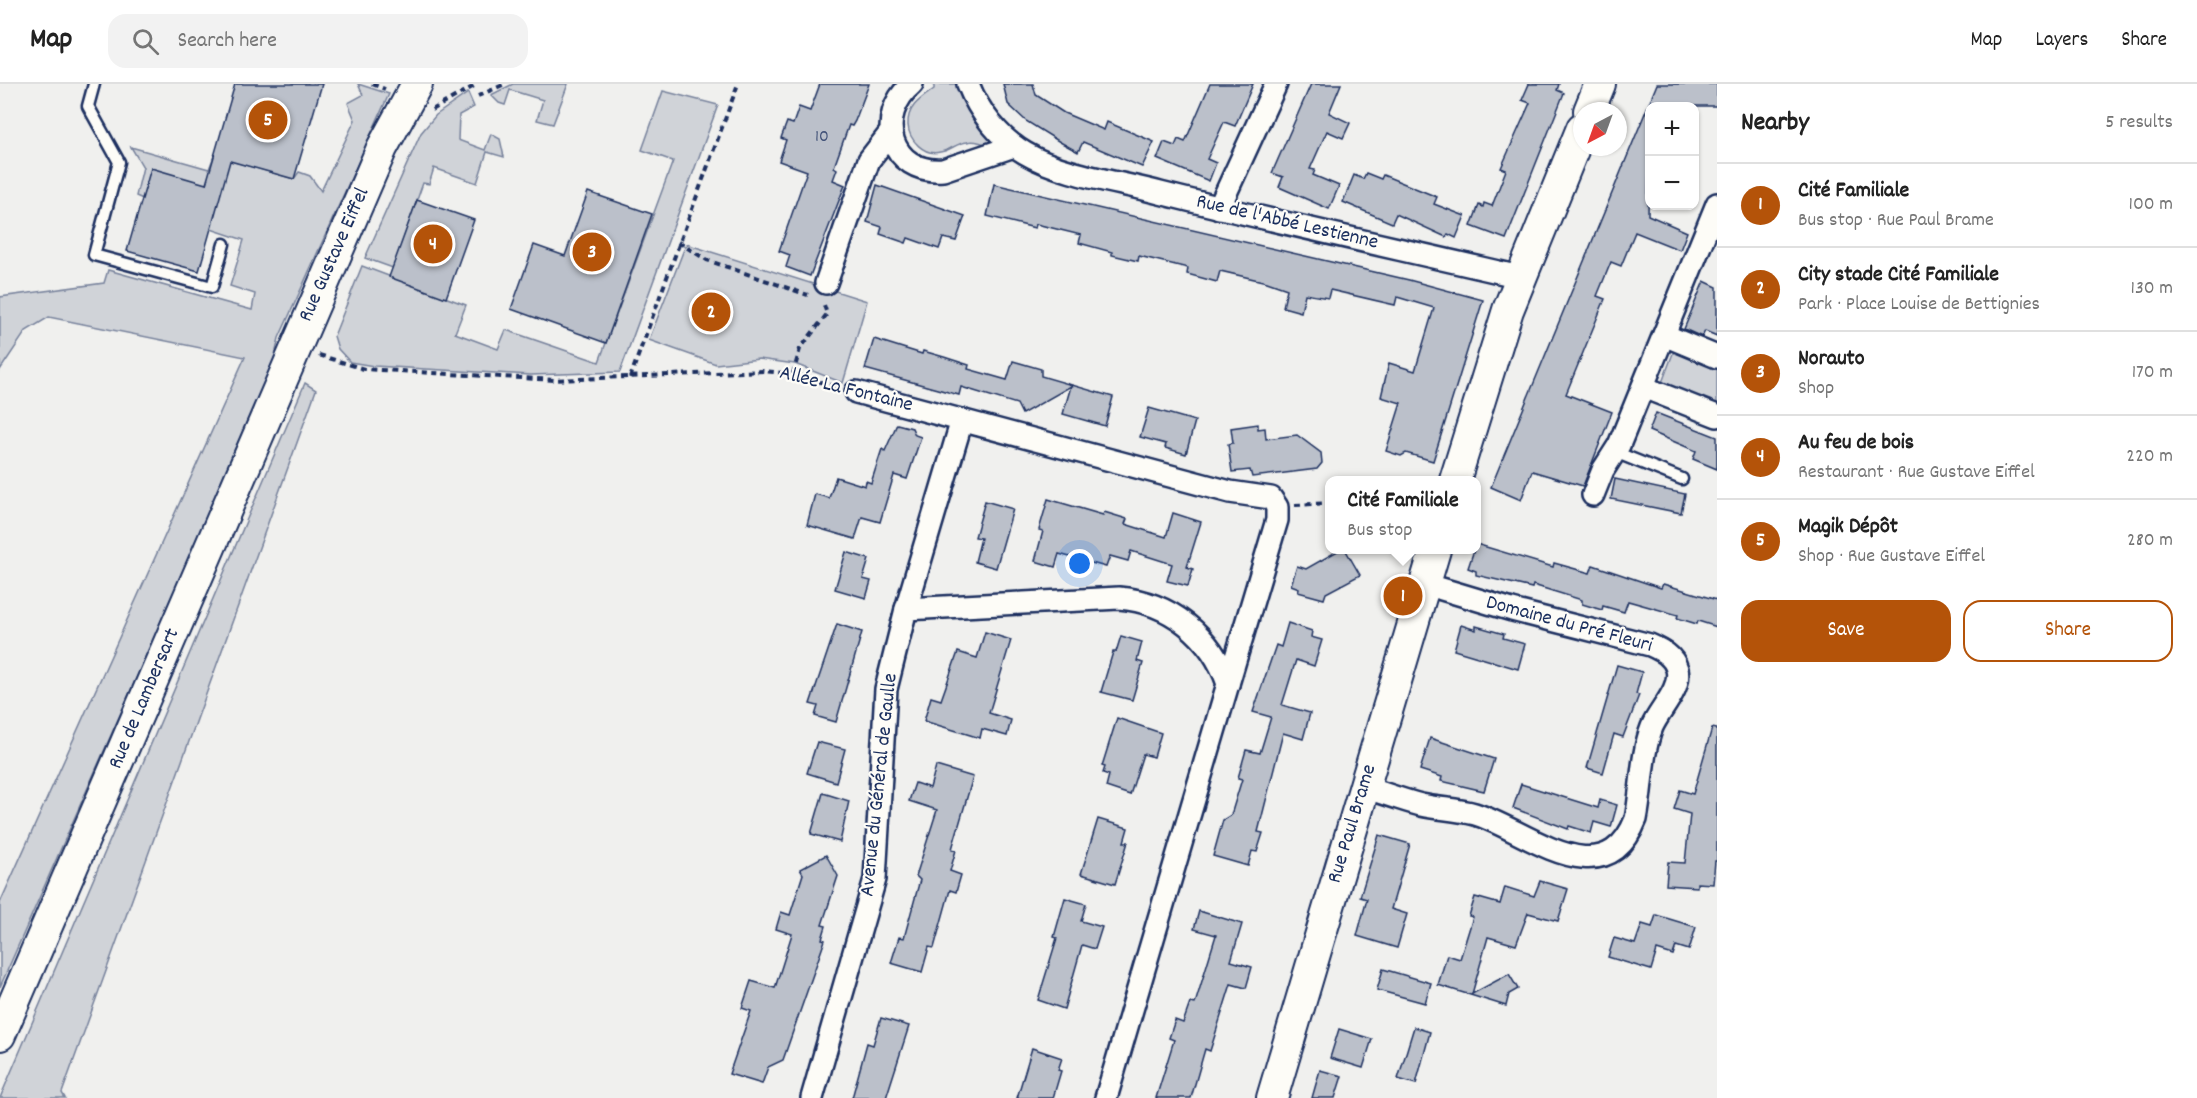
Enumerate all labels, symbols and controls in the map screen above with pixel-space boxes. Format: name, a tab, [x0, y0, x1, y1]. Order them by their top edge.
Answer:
search box	[108, 14, 528, 68]
text: Map	[30, 21, 72, 61]
icon: search	[129, 25, 162, 58]
text: Search here	[177, 26, 277, 57]
text: Map	[1971, 26, 2002, 56]
text: Layers	[2035, 26, 2088, 56]
text: Share	[2121, 26, 2167, 56]
pin: 5	[248, 98, 288, 142]
north arrow	[1573, 102, 1627, 156]
map controls	[1645, 102, 1699, 210]
button: +	[1645, 102, 1699, 156]
text: Nearby	[1741, 105, 1809, 142]
text: 5 results	[2105, 109, 2173, 137]
house number: 10	[815, 125, 829, 150]
button: −	[1645, 156, 1699, 210]
text: Cité Familiale	[1798, 176, 1909, 207]
street label: Rue Gustave Eiffel	[292, 183, 378, 327]
street label: Rue de l'Abbé Lestienne	[1193, 187, 1381, 259]
text: 1	[1758, 191, 1763, 219]
text: 100 m	[2129, 191, 2173, 219]
text: Bus stop · Rue Paul Brame	[1798, 207, 1994, 235]
pin: 4	[414, 222, 452, 266]
pin: 3	[572, 230, 612, 274]
text: City stade Cité Familiale	[1798, 260, 1999, 291]
text: 2	[1756, 275, 1765, 303]
text: 130 m	[2131, 275, 2173, 303]
pin: 2	[692, 290, 730, 334]
text: Park · Place Louise de Bettignies	[1798, 291, 2040, 319]
text: Norauto	[1798, 344, 1865, 375]
street label: Allée La Fontaine	[776, 359, 916, 421]
text: 3	[1756, 359, 1765, 387]
text: 170 m	[2132, 359, 2173, 387]
text: Shop	[1798, 375, 1834, 403]
text: Au feu de bois	[1798, 428, 1914, 459]
text: 4	[1756, 443, 1765, 471]
text: 220 m	[2126, 443, 2173, 471]
text: Restaurant · Rue Gustave Eiffel	[1798, 459, 2035, 487]
popup	[1325, 476, 1481, 554]
text: Cité Familiale	[1347, 486, 1459, 517]
text: Magik Dépôt	[1798, 512, 1898, 543]
text: Bus stop	[1347, 517, 1412, 545]
text: 5	[1756, 527, 1765, 555]
text: 280 m	[2127, 527, 2173, 555]
text: Shop · Rue Gustave Eiffel	[1798, 543, 1985, 571]
your location	[1065, 549, 1094, 578]
pin: 1	[1384, 574, 1422, 618]
street label: Domaine du Pré Fleuri	[1482, 588, 1656, 662]
button: Save	[1741, 600, 1951, 662]
button: Share	[1963, 600, 2173, 662]
street label: Rue de Lambersart	[102, 624, 188, 774]
street label: Avenue du Général de Gaulle	[853, 672, 907, 898]
street label: Rue Paul Brame	[1321, 761, 1385, 887]

